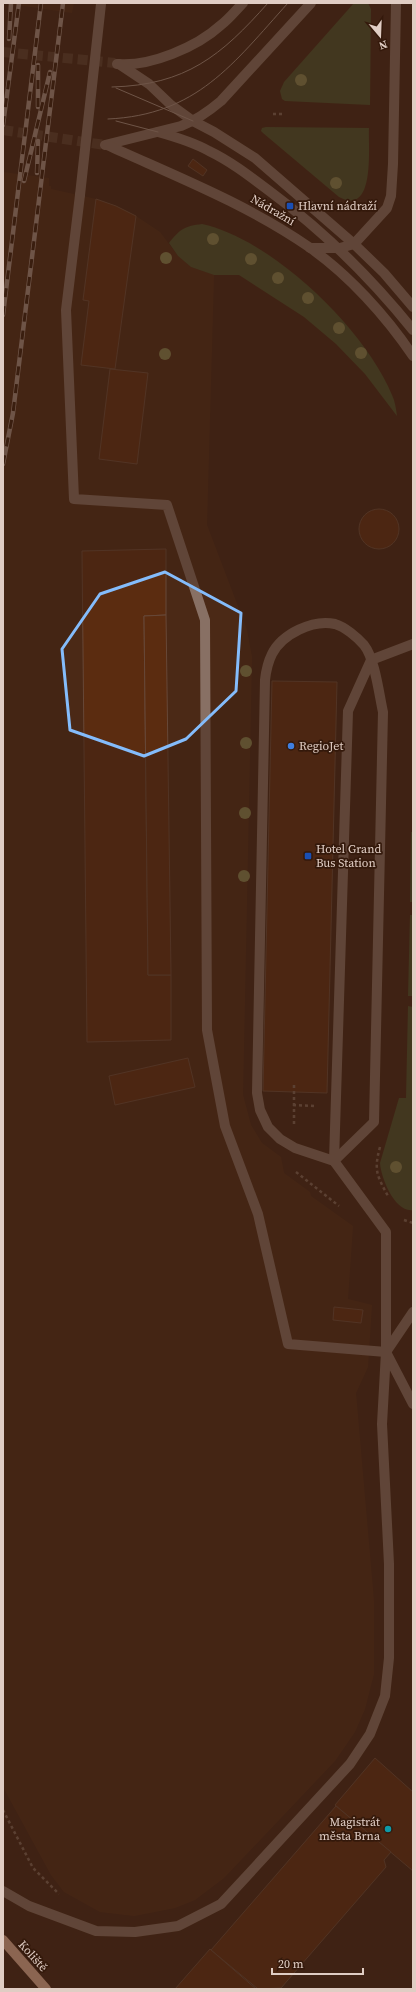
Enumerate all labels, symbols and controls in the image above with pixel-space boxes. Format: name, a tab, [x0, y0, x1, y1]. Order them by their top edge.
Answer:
north arrow	[360, 16, 400, 56]
text: N	[377, 37, 389, 53]
street label: Nádražní	[248, 191, 299, 229]
place label: Hlavní nádraží	[298, 198, 377, 214]
marker: Hlavní nádraží	[285, 201, 295, 211]
place label: RegioJet	[299, 738, 343, 754]
marker: RegioJet	[286, 741, 296, 751]
place label: Hotel Grand Bus Station	[316, 841, 381, 871]
marker: Hotel Grand Bus Station	[303, 851, 313, 861]
place label: Magistrát města Brna	[319, 1814, 381, 1844]
marker: Magistrát města Brna	[383, 1824, 393, 1834]
street label: Koliště	[15, 1937, 51, 1975]
scale bar	[272, 1950, 363, 1976]
text: 20 m	[278, 1956, 304, 1972]

